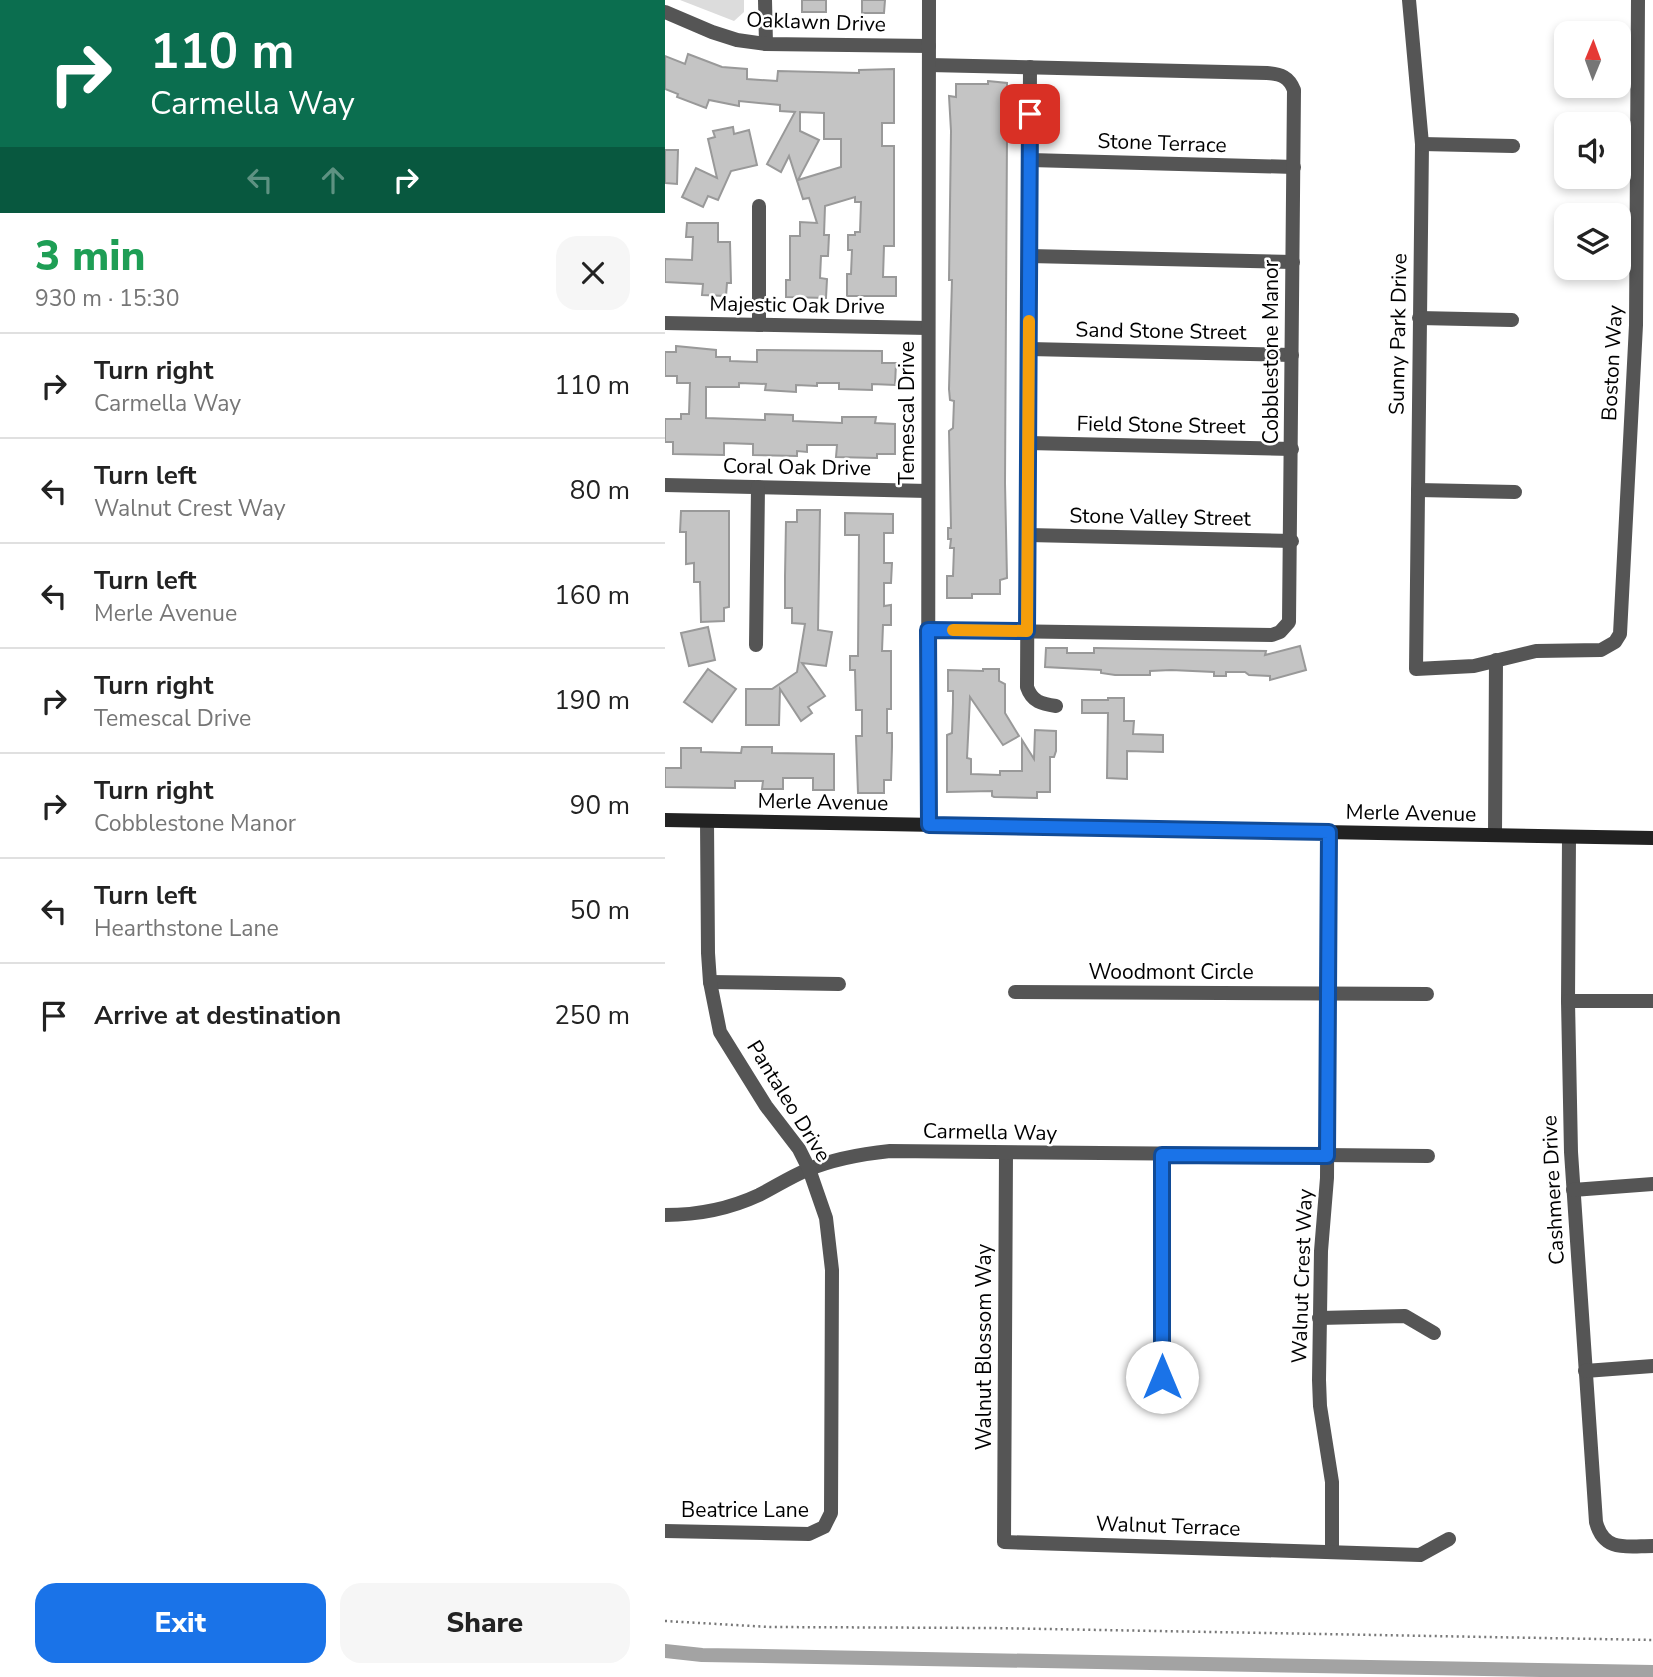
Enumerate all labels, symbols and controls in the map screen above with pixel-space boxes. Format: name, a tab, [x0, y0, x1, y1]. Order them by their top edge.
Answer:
street label: Oaklawn Drive	[746, 6, 886, 38]
text: 110 m	[150, 18, 294, 85]
north arrow	[1554, 21, 1631, 98]
map controls	[1554, 21, 1631, 280]
icon: right	[35, 28, 126, 119]
text: Carmella Way	[150, 82, 355, 125]
pin	[1000, 84, 1060, 144]
icon: arrive	[1011, 95, 1049, 133]
button: sound	[1554, 112, 1631, 189]
street label: Stone Terrace	[1097, 127, 1227, 159]
icon: left	[241, 161, 279, 199]
icon: ahead	[314, 161, 352, 199]
icon: right	[387, 161, 425, 199]
button: layers	[1554, 203, 1631, 280]
text: 3 min	[35, 228, 145, 285]
button: close	[556, 236, 630, 310]
street label: Sunny Park Drive	[1383, 253, 1413, 415]
street label: Cobblestone Manor	[1257, 259, 1285, 444]
text: 930 m · 15:30	[35, 283, 180, 314]
street label: Majestic Oak Drive	[709, 289, 885, 321]
street label: Boston Way	[1595, 304, 1629, 422]
street label: Sand Stone Street	[1075, 316, 1247, 347]
street label: Temescal Drive	[893, 341, 921, 485]
text: Turn right	[94, 353, 213, 388]
icon: right	[35, 367, 73, 405]
text: 110 m	[554, 368, 630, 403]
text: Carmella Way	[94, 388, 241, 419]
street label: Field Stone Street	[1076, 410, 1246, 440]
street label: Coral Oak Drive	[723, 452, 871, 482]
text: Turn left	[94, 458, 197, 493]
icon: left	[35, 472, 73, 510]
text: 80 m	[570, 473, 630, 508]
text: Walnut Crest Way	[94, 493, 286, 524]
street label: Stone Valley Street	[1069, 501, 1252, 533]
text: Turn left	[94, 563, 197, 598]
icon: left	[35, 577, 73, 615]
text: 160 m	[554, 578, 630, 613]
text: Merle Avenue	[94, 598, 237, 629]
text: Turn right	[94, 668, 213, 703]
icon: right	[35, 682, 73, 720]
text: 190 m	[554, 683, 630, 718]
text: Temescal Drive	[94, 703, 251, 734]
text: Turn right	[94, 773, 213, 808]
icon: right	[35, 787, 73, 825]
street label: Merle Avenue	[757, 787, 889, 817]
text: 90 m	[570, 788, 630, 823]
street label: Merle Avenue	[1345, 798, 1477, 828]
text: Cobblestone Manor	[94, 808, 296, 839]
text: Turn left	[94, 878, 197, 913]
icon: left	[35, 892, 73, 930]
text: 50 m	[570, 893, 630, 928]
text: Hearthstone Lane	[94, 913, 279, 944]
street label: Woodmont Circle	[1088, 958, 1254, 986]
icon: arrive	[35, 997, 73, 1035]
text: Arrive at destination	[94, 998, 341, 1033]
text: 250 m	[554, 998, 630, 1033]
street label: Pantaleo Drive	[740, 1035, 838, 1167]
street label: Cashmere Drive	[1535, 1114, 1571, 1266]
street label: Carmella Way	[923, 1117, 1058, 1147]
street label: Walnut Crest Way	[1285, 1188, 1319, 1364]
street label: Walnut Blossom Way	[970, 1243, 998, 1450]
position arrow	[1125, 1340, 1199, 1414]
street label: Beatrice Lane	[681, 1496, 809, 1524]
street label: Walnut Terrace	[1095, 1509, 1241, 1543]
button: Exit	[35, 1583, 326, 1663]
button: Share	[340, 1583, 630, 1663]

